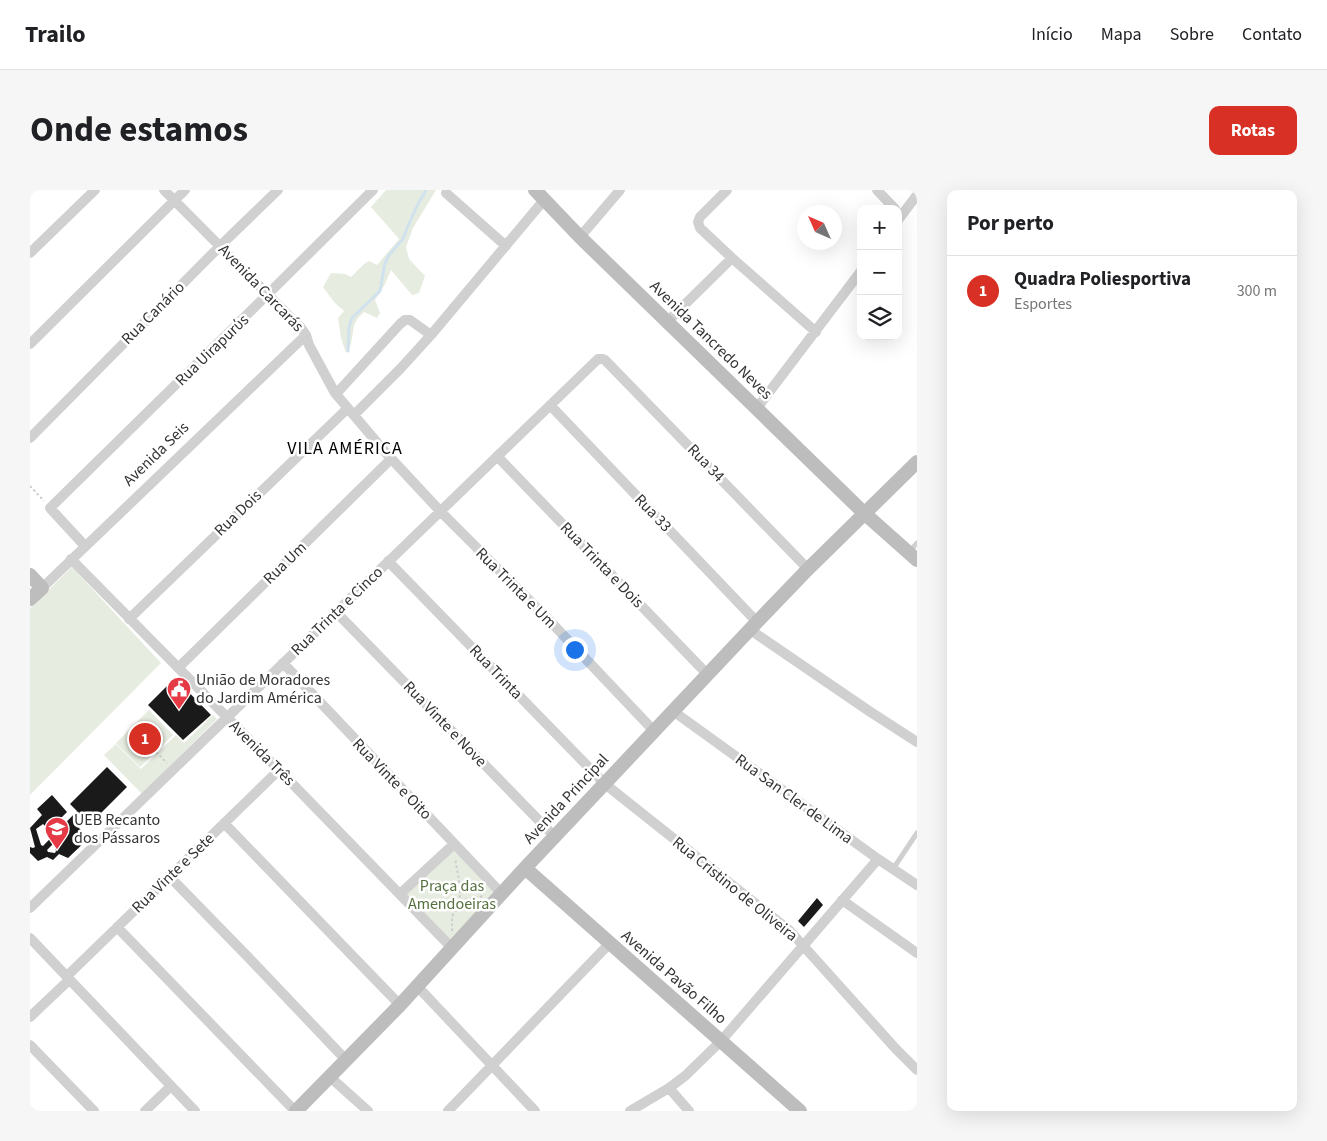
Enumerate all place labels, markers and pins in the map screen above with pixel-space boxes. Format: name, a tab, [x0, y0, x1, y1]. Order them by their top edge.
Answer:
place label: União de Moradores do Jardim América	[196, 669, 330, 709]
public building icon: União de Moradores do Jardim América	[166, 676, 192, 710]
pin: 1	[129, 720, 161, 758]
place label: UEB Recanto dos Pássaros	[74, 809, 160, 849]
school or university icon: UEB Recanto dos Pássaros	[44, 816, 70, 850]

